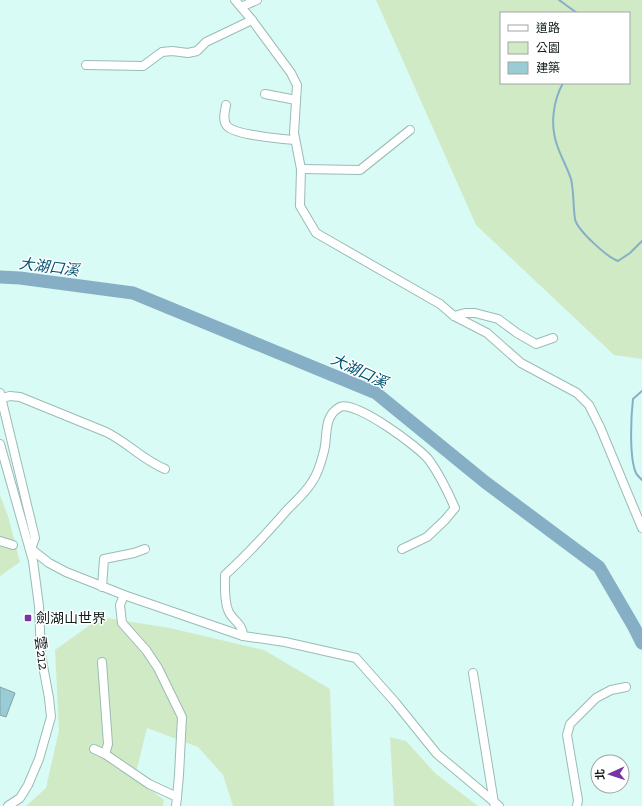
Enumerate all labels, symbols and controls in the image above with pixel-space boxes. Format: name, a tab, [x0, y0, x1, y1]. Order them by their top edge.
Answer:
legend	[500, 12, 630, 84]
text: 道路	[536, 21, 560, 35]
text: 公園	[536, 41, 560, 55]
text: 建築	[536, 61, 560, 75]
water label: 大湖口溪	[18, 254, 82, 280]
water label: 大湖口溪	[328, 350, 392, 393]
place label: 劍湖山世界	[36, 610, 106, 627]
marker: 劍湖山世界	[23, 613, 33, 623]
street label: 雲212	[31, 635, 52, 671]
north arrow	[590, 754, 630, 794]
text: 北	[594, 769, 607, 780]

